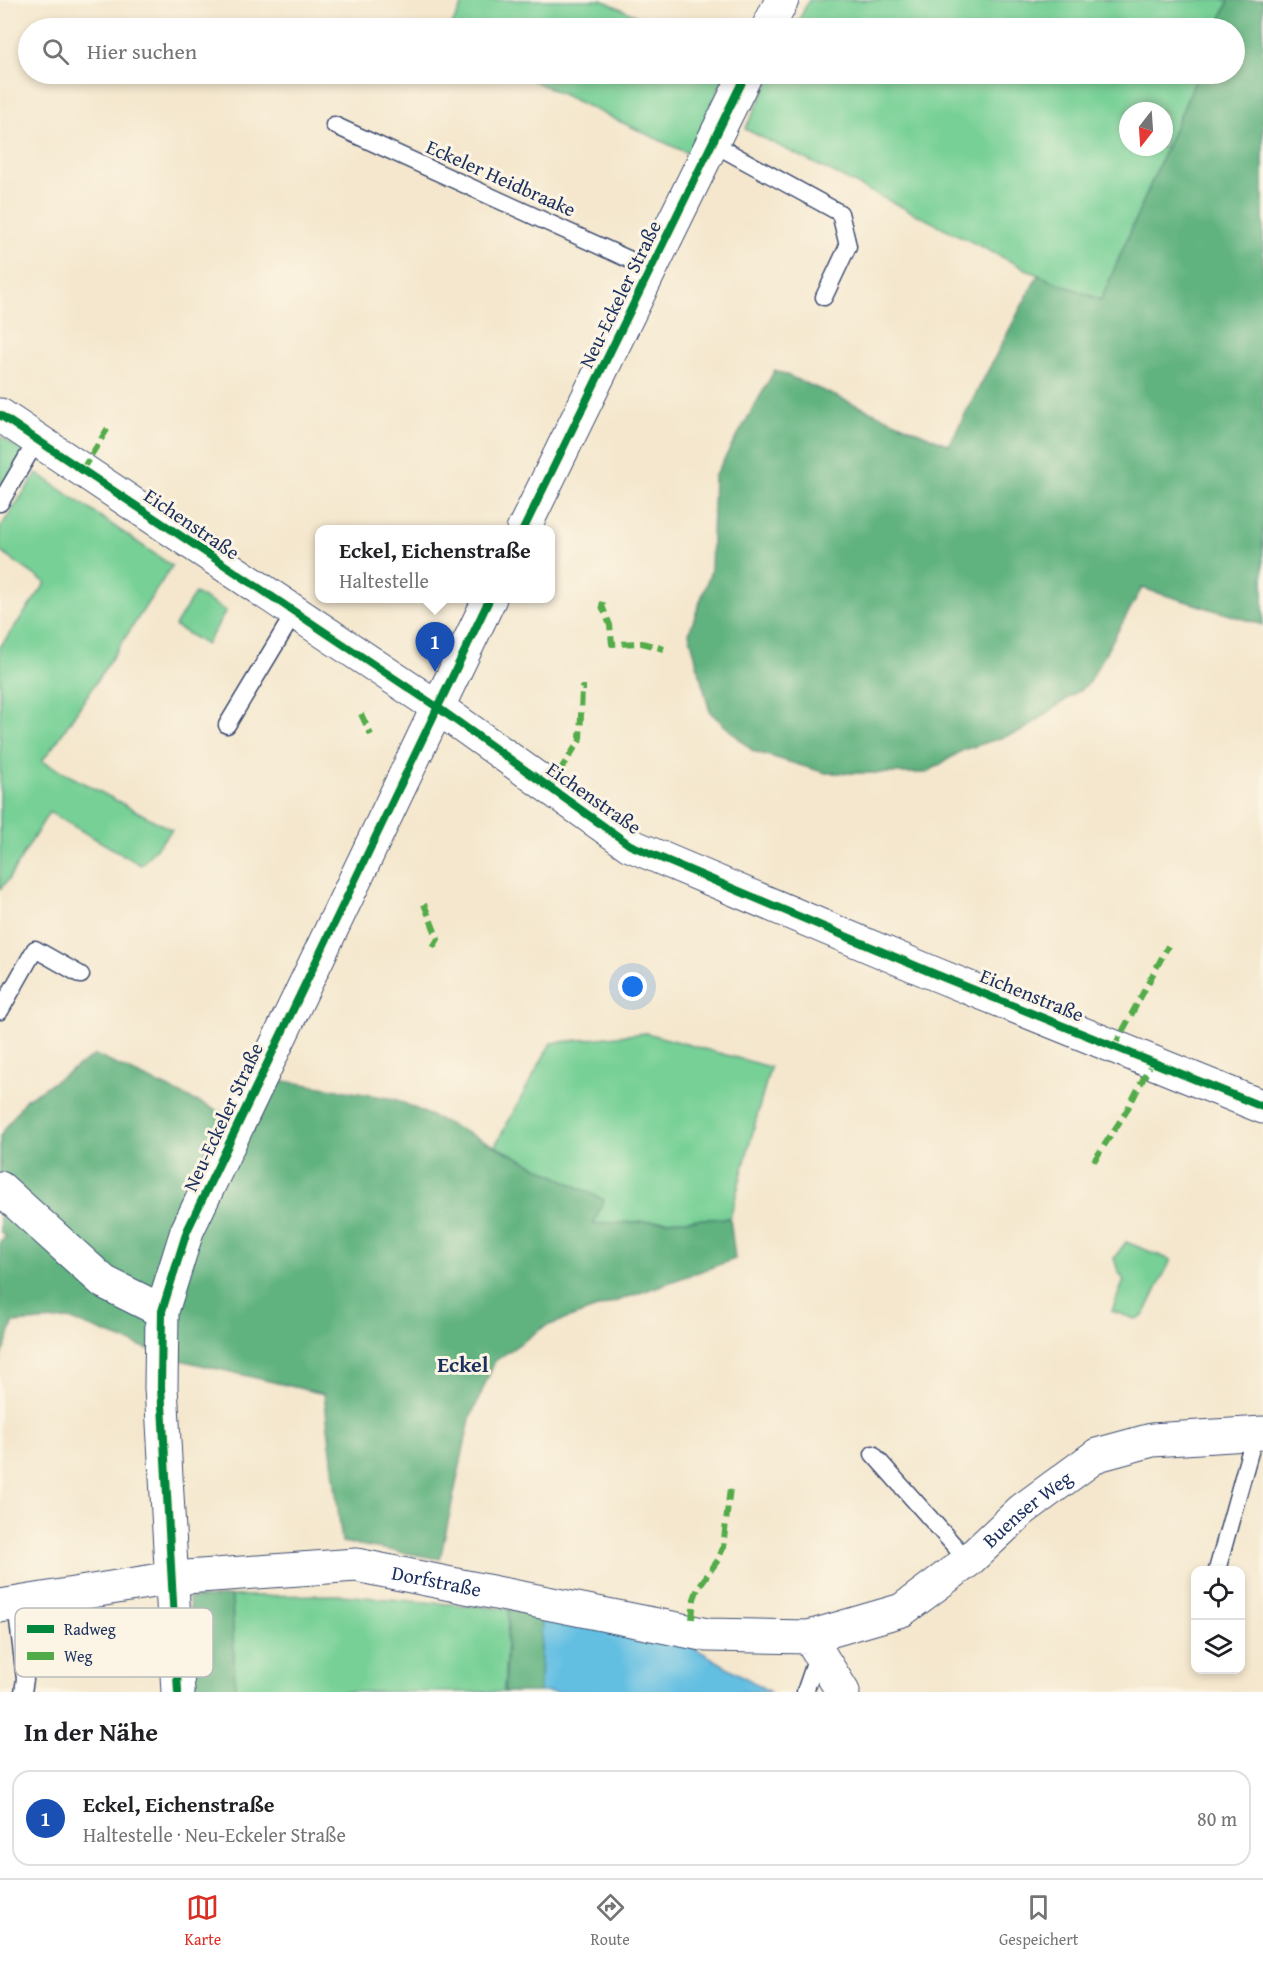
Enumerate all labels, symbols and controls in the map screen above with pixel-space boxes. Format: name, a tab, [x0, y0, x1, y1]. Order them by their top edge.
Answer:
search box	[18, 18, 1245, 84]
icon: search	[39, 35, 72, 68]
text: Hier suchen	[87, 35, 197, 67]
north arrow	[1119, 102, 1173, 156]
street label: Eckeler Heidbraake	[422, 132, 581, 224]
street label: Neu-Eckeler Straße	[571, 215, 668, 373]
street label: Eichenstraße	[139, 481, 246, 566]
popup	[315, 525, 555, 603]
text: Eckel, Eichenstraße	[339, 534, 531, 566]
text: Haltestelle	[339, 566, 429, 595]
pin: 1	[416, 622, 454, 672]
street label: Eichenstraße	[541, 754, 648, 841]
street label: Eichenstraße	[976, 961, 1089, 1029]
your location	[618, 972, 647, 1001]
street label: Neu-Eckeler Straße	[175, 1038, 270, 1196]
district label: Eckel	[437, 1348, 489, 1380]
street label: Buenser Weg	[976, 1463, 1078, 1554]
street label: Dorfstraße	[389, 1558, 484, 1604]
map controls	[1191, 1566, 1245, 1674]
button: locate	[1191, 1566, 1245, 1620]
legend	[15, 1608, 213, 1677]
text: Radweg	[64, 1617, 116, 1641]
button: layers	[1191, 1620, 1245, 1674]
text: Weg	[64, 1644, 92, 1668]
text: In der Nähe	[24, 1712, 158, 1751]
text: Eckel, Eichenstraße	[83, 1788, 275, 1820]
text: 1	[40, 1804, 51, 1833]
text: 80 m	[1197, 1804, 1237, 1833]
text: Haltestelle · Neu-Eckeler Straße	[83, 1820, 346, 1849]
tab: Karte	[185, 1891, 221, 1951]
tab: Route	[591, 1891, 630, 1951]
tab: Gespeichert	[999, 1891, 1078, 1951]

